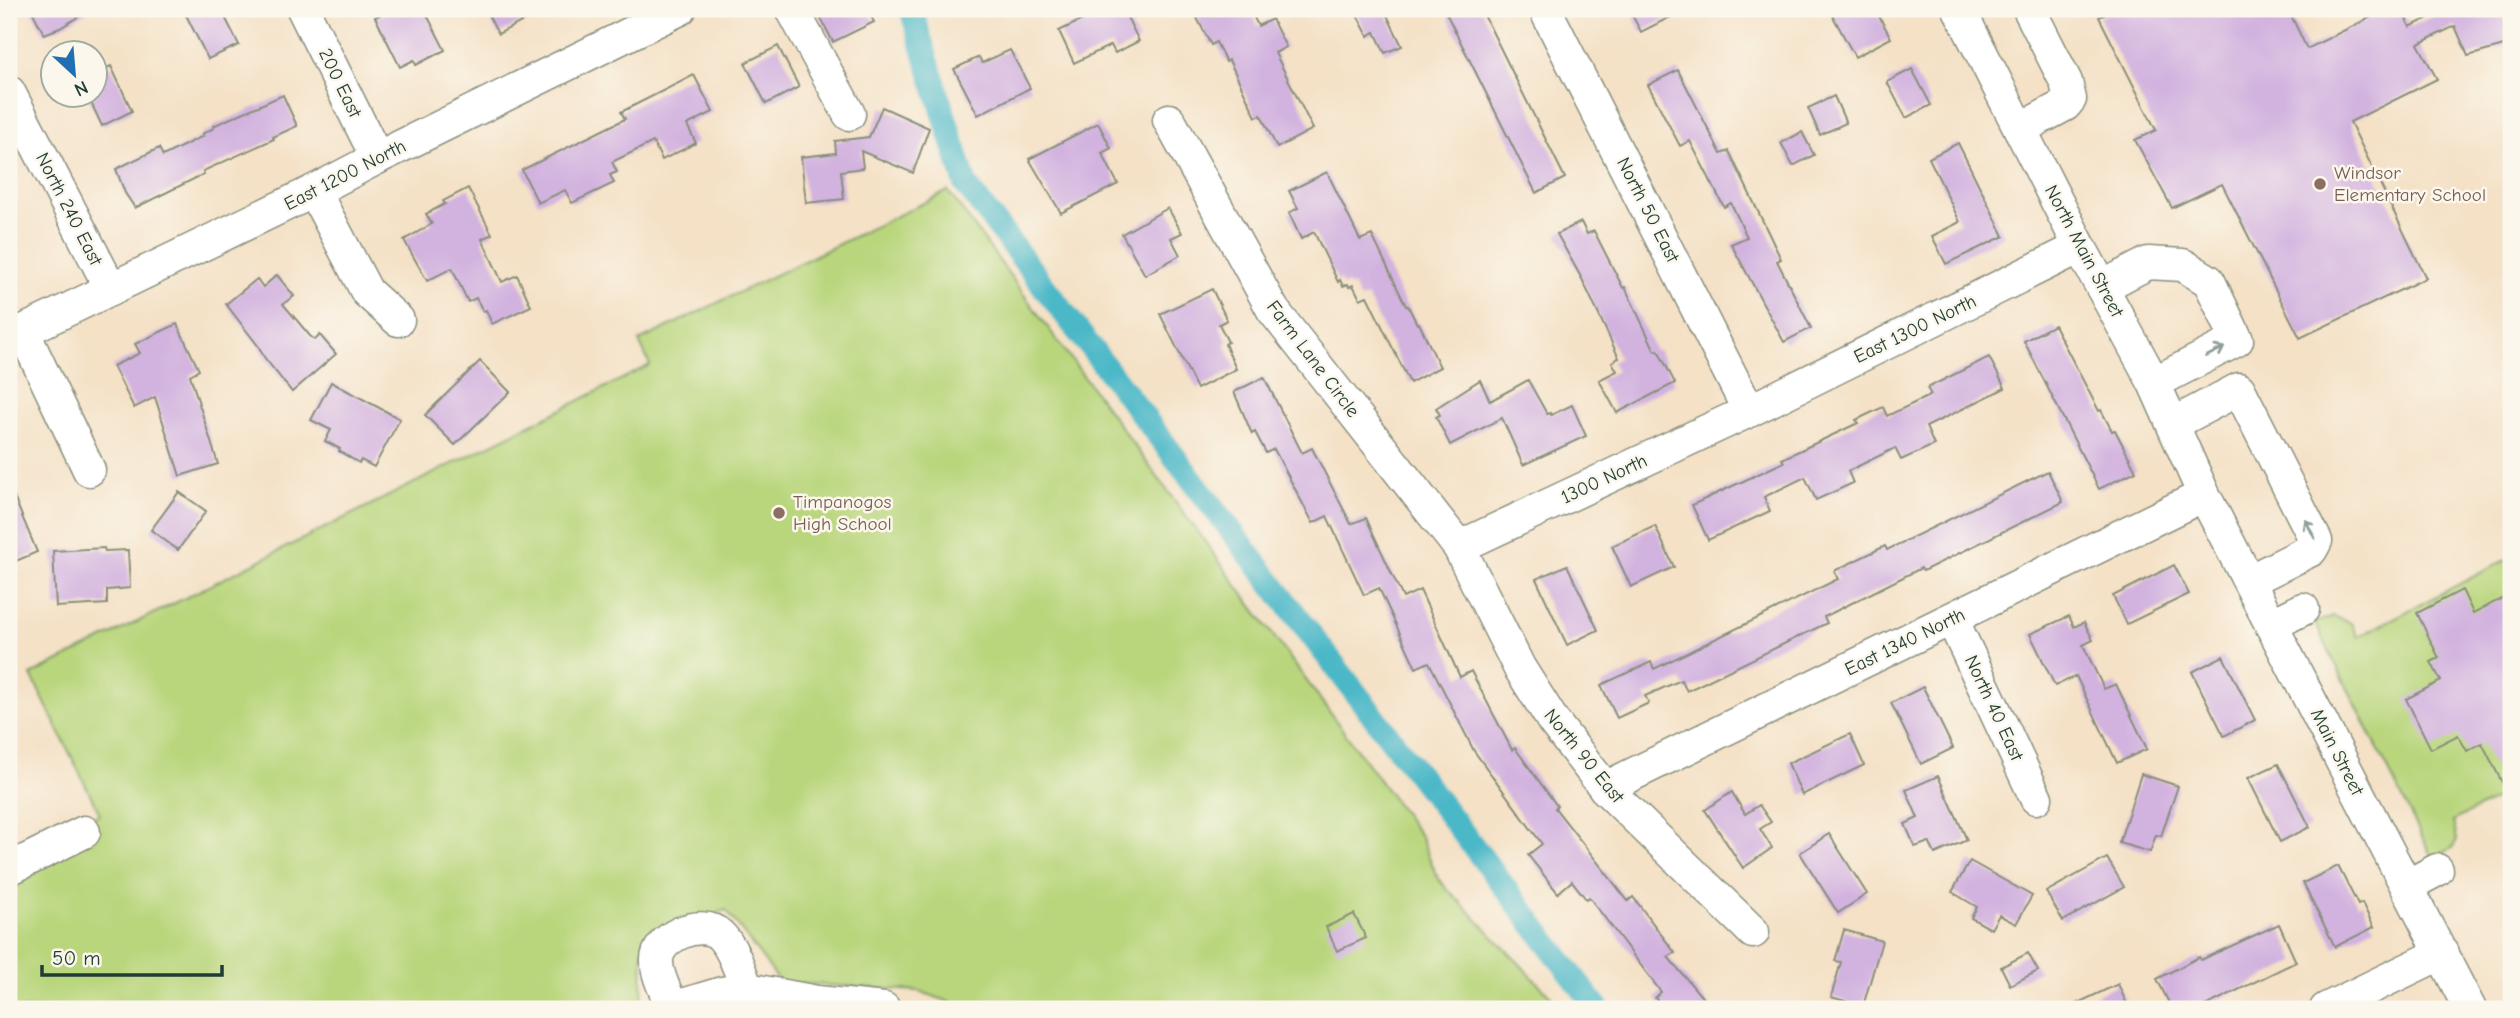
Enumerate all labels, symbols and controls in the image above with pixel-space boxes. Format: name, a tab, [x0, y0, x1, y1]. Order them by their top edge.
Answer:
north arrow	[38, 38, 108, 108]
street label: 200 East	[314, 45, 366, 122]
text: N	[71, 76, 91, 101]
street label: East 1200 North	[280, 135, 410, 215]
street label: North 240 East	[31, 149, 107, 270]
street label: North 50 East	[1612, 154, 1684, 267]
place label: Windsor Elementary School	[2334, 162, 2486, 206]
marker: Windsor Elementary School	[2312, 176, 2328, 192]
street label: North Main Street	[2040, 181, 2128, 321]
street label: East 1300 North	[1850, 290, 1980, 368]
street label: Farm Lane Circle	[1262, 296, 1364, 422]
one-way arrow	[2204, 344, 2225, 358]
street label: 1300 North	[1558, 450, 1650, 508]
place label: Timpanogos High School	[793, 491, 892, 535]
marker: Timpanogos High School	[771, 505, 787, 521]
one-way arrow	[2303, 520, 2317, 540]
street label: East 1340 North	[1841, 603, 1969, 681]
street label: North 40 East	[1960, 652, 2028, 765]
street label: North 90 East	[1539, 705, 1629, 808]
street label: Main Street	[2306, 705, 2369, 800]
scale bar	[42, 934, 222, 978]
text: 50 m	[52, 946, 101, 970]

